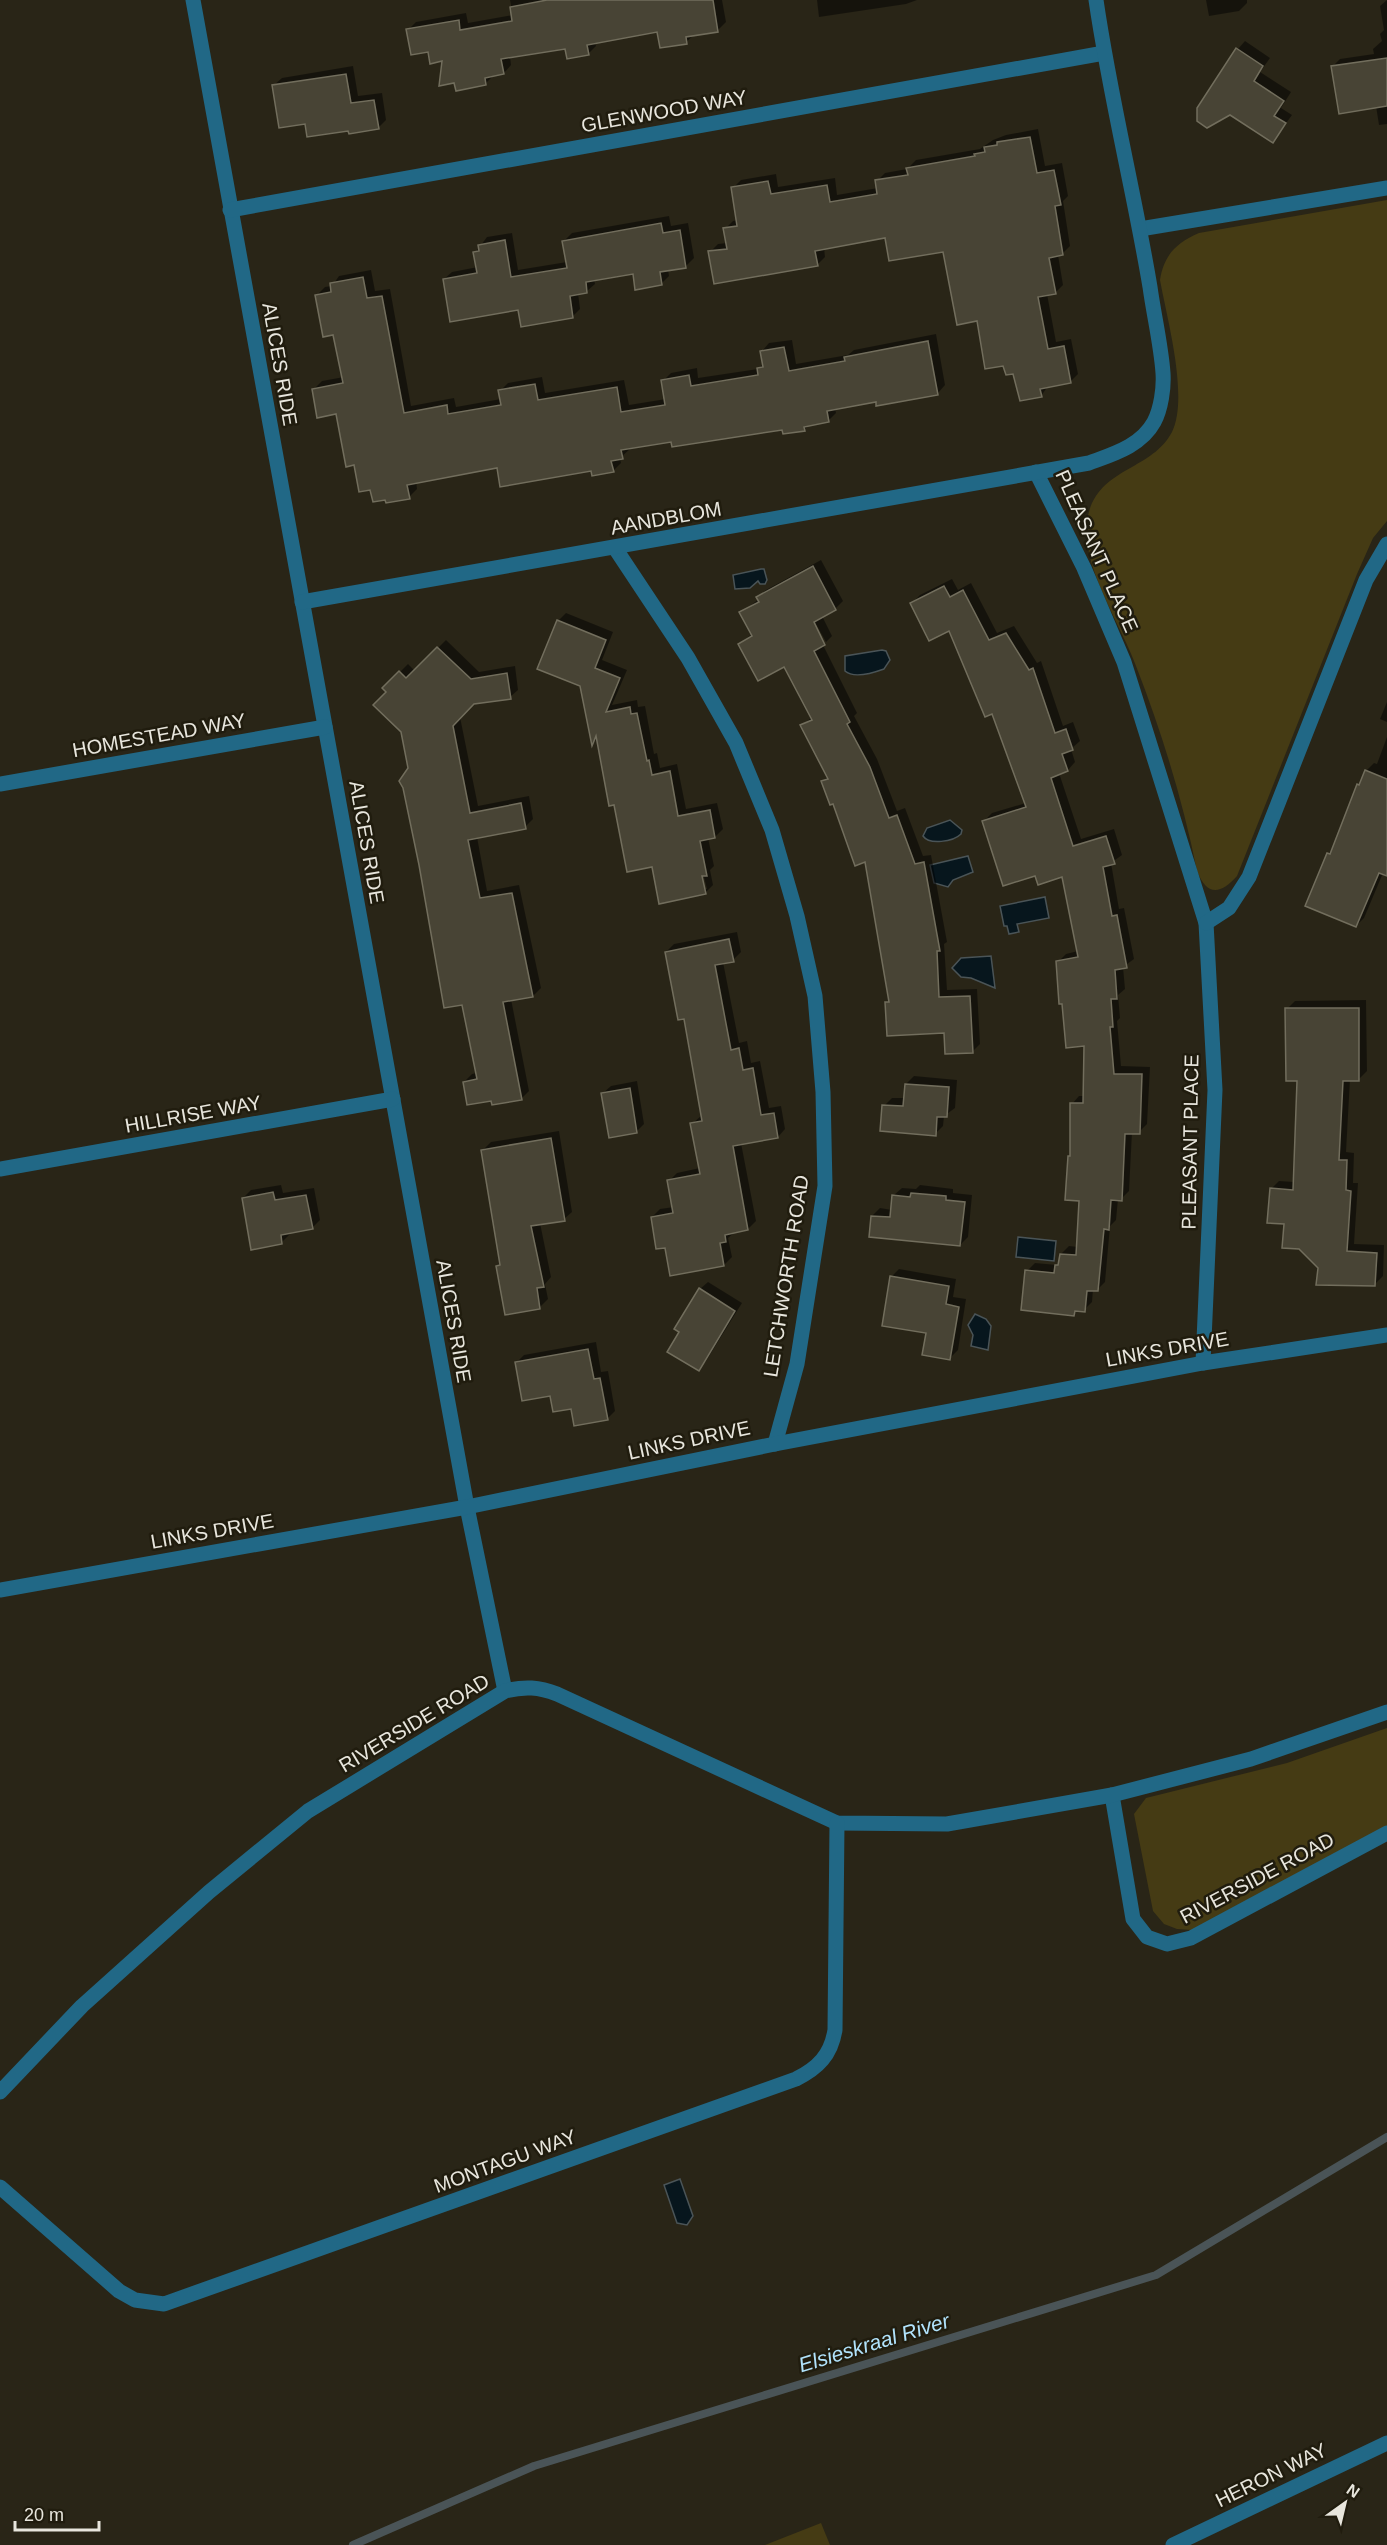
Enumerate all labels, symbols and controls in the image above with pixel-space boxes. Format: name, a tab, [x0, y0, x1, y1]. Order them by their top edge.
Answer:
street label: GLENWOOD WAY	[579, 86, 749, 136]
street label: ALICES RIDE	[258, 301, 302, 427]
street label: PLEASANT PLACE	[1051, 466, 1143, 636]
street label: AANDBLOM	[609, 497, 723, 539]
street label: HOMESTEAD WAY	[71, 709, 247, 761]
street label: ALICES RIDE	[345, 779, 389, 905]
street label: PLEASANT PLACE	[1177, 1054, 1203, 1230]
street label: HILLRISE WAY	[123, 1091, 263, 1137]
street label: LETCHWORTH ROAD	[759, 1173, 813, 1379]
street label: ALICES RIDE	[432, 1258, 476, 1384]
street label: LINKS DRIVE	[1104, 1327, 1230, 1371]
street label: LINKS DRIVE	[626, 1416, 752, 1464]
street label: LINKS DRIVE	[149, 1509, 275, 1553]
street label: RIVERSIDE ROAD	[335, 1669, 493, 1777]
street label: RIVERSIDE ROAD	[1176, 1828, 1338, 1928]
street label: MONTAGU WAY	[431, 2125, 579, 2197]
water label: Elsieskraal River	[796, 2308, 953, 2376]
street label: HERON WAY	[1212, 2439, 1330, 2511]
north arrow	[1315, 2473, 1375, 2533]
text: N	[1344, 2481, 1363, 2501]
scale bar	[15, 2494, 99, 2532]
text: 20 m	[24, 2505, 64, 2525]

